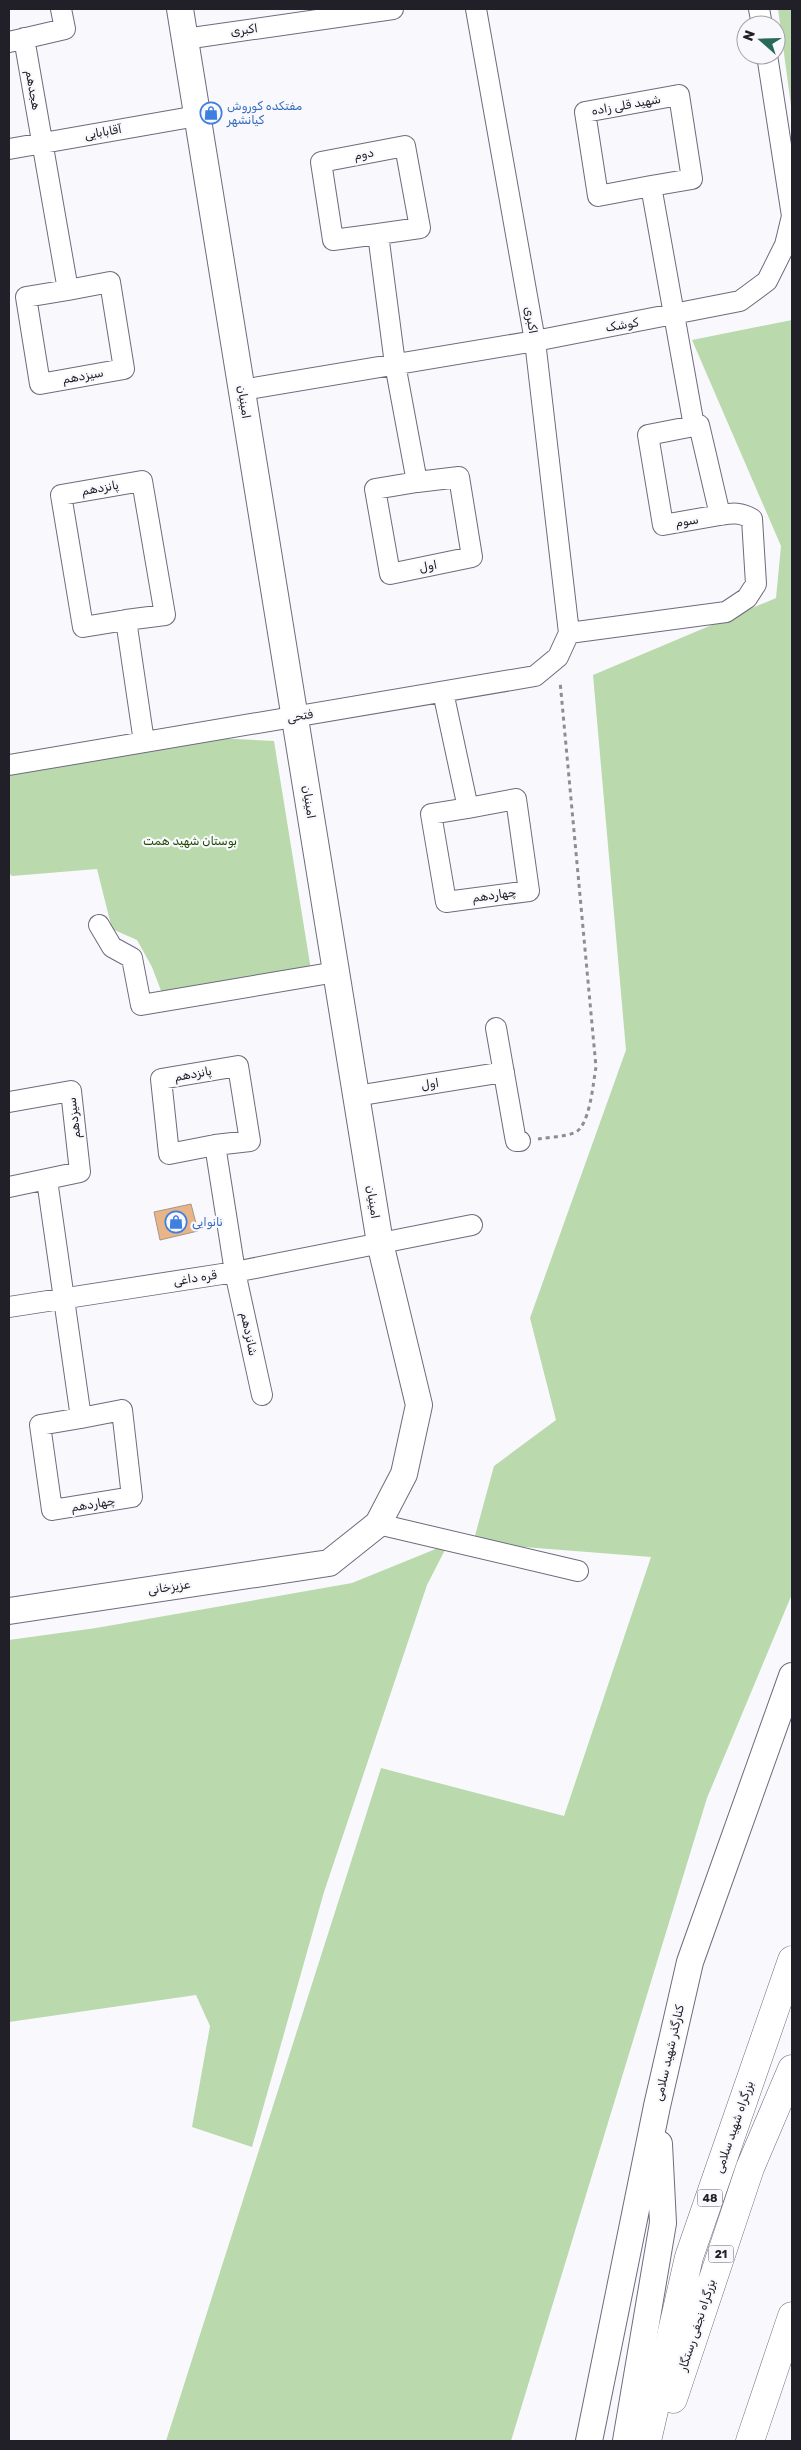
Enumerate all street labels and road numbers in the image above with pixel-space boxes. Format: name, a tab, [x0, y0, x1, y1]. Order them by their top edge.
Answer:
street label: اکبری	[230, 21, 259, 40]
street label: هجدهم	[22, 69, 43, 111]
street label: شهید قلی زاده	[590, 92, 662, 119]
street label: آقابابایی	[83, 122, 123, 143]
street label: دوم	[353, 145, 375, 165]
street label: اکبری	[521, 305, 540, 335]
street label: کوشک	[604, 315, 640, 336]
street label: سیزدهم	[61, 366, 105, 387]
street label: امینیان	[234, 384, 254, 420]
street label: پانزدهم	[80, 478, 120, 499]
street label: سوم	[675, 512, 700, 532]
street label: اول	[418, 557, 438, 576]
street label: فتحی	[286, 707, 315, 726]
street label: امینیان	[299, 784, 319, 820]
street label: چهاردهم	[471, 885, 517, 906]
street label: پانزدهم	[173, 1064, 213, 1085]
street label: اول	[420, 1076, 440, 1093]
street label: سیزدهم	[65, 1096, 84, 1139]
street label: امینیان	[363, 1184, 383, 1220]
street label: قره داغی	[172, 1268, 218, 1289]
street label: شانزدهم	[237, 1311, 260, 1357]
street label: چهاردهم	[70, 1494, 116, 1515]
street label: عزیزخانی	[147, 1577, 192, 1598]
street label: کنارگذر شهید سلامی	[651, 2003, 688, 2103]
street label: بزرگراه شهید سلامی	[712, 2079, 757, 2175]
road number: 48	[698, 2190, 722, 2206]
road number: 21	[708, 2246, 734, 2262]
street label: بزرگراه نجفی رستگار	[675, 2277, 719, 2374]

